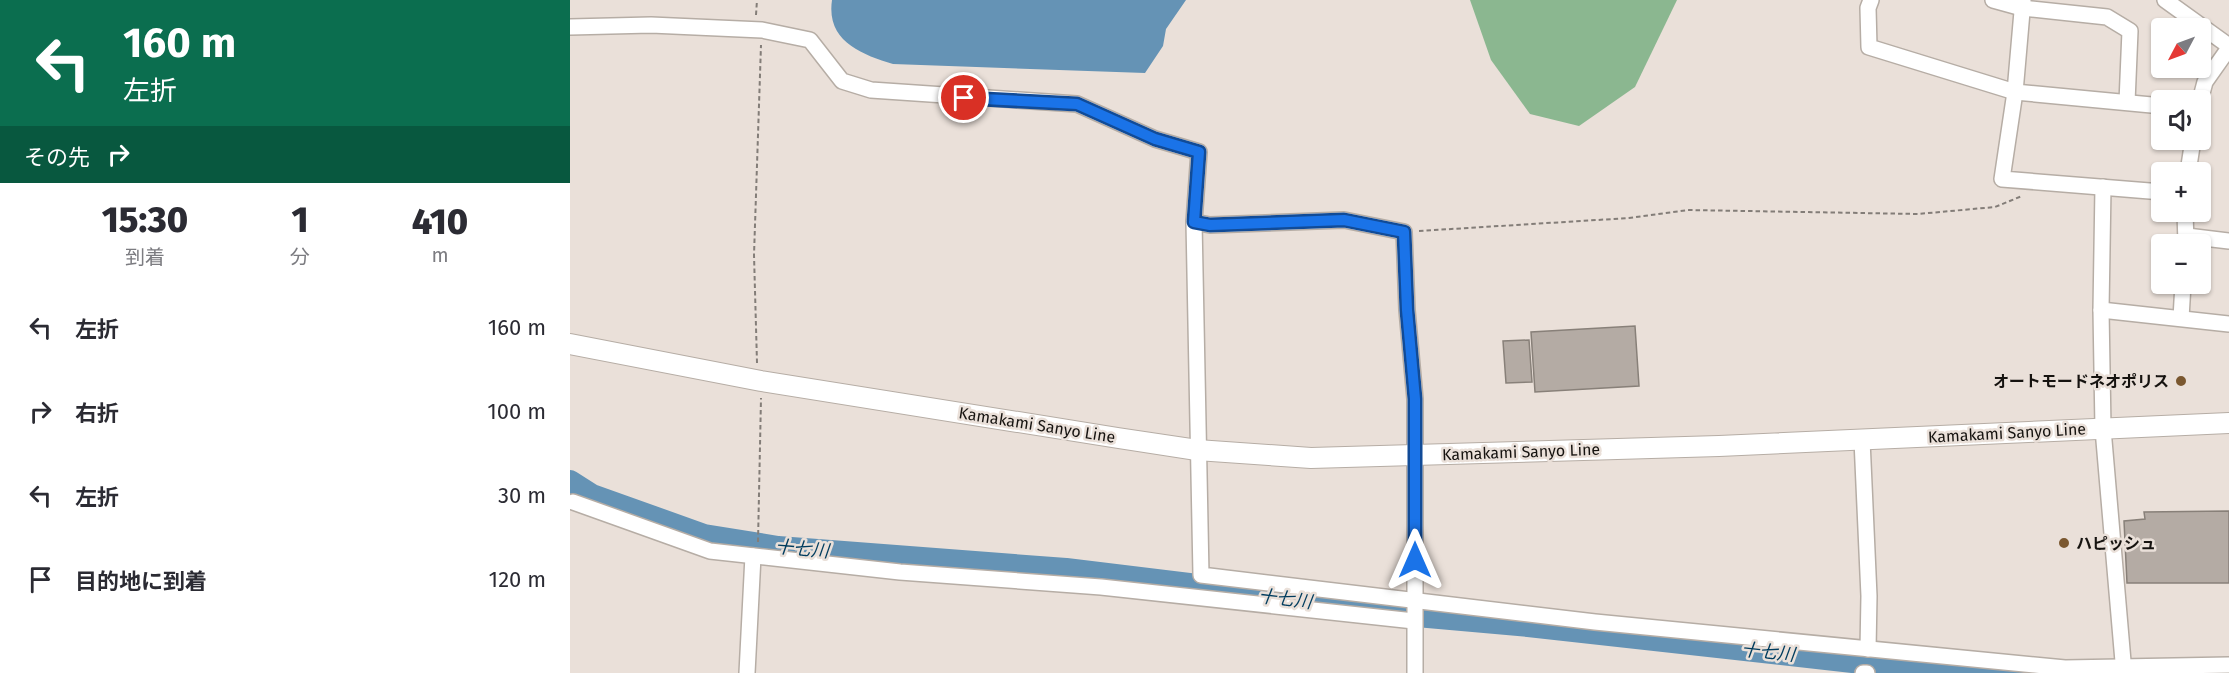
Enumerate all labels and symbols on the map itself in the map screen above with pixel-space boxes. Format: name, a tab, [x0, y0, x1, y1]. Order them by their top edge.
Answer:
north arrow	[2151, 18, 2211, 78]
pin	[938, 72, 989, 123]
place label: オートモードネオポリス	[1993, 372, 2169, 391]
marker: オートモードネオポリス	[2174, 374, 2188, 388]
street label: Kamakami Sanyo Line	[957, 403, 1117, 447]
street label: Kamakami Sanyo Line	[1928, 419, 2086, 447]
street label: Kamakami Sanyo Line	[1442, 440, 1600, 464]
position arrow	[1383, 528, 1447, 592]
place label: ハピッシュ	[2076, 534, 2156, 553]
water label: 十七川	[774, 536, 832, 562]
marker: ハピッシュ	[2057, 536, 2071, 550]
water label: 十七川	[1257, 585, 1315, 613]
water label: 十七川	[1740, 638, 1798, 666]

